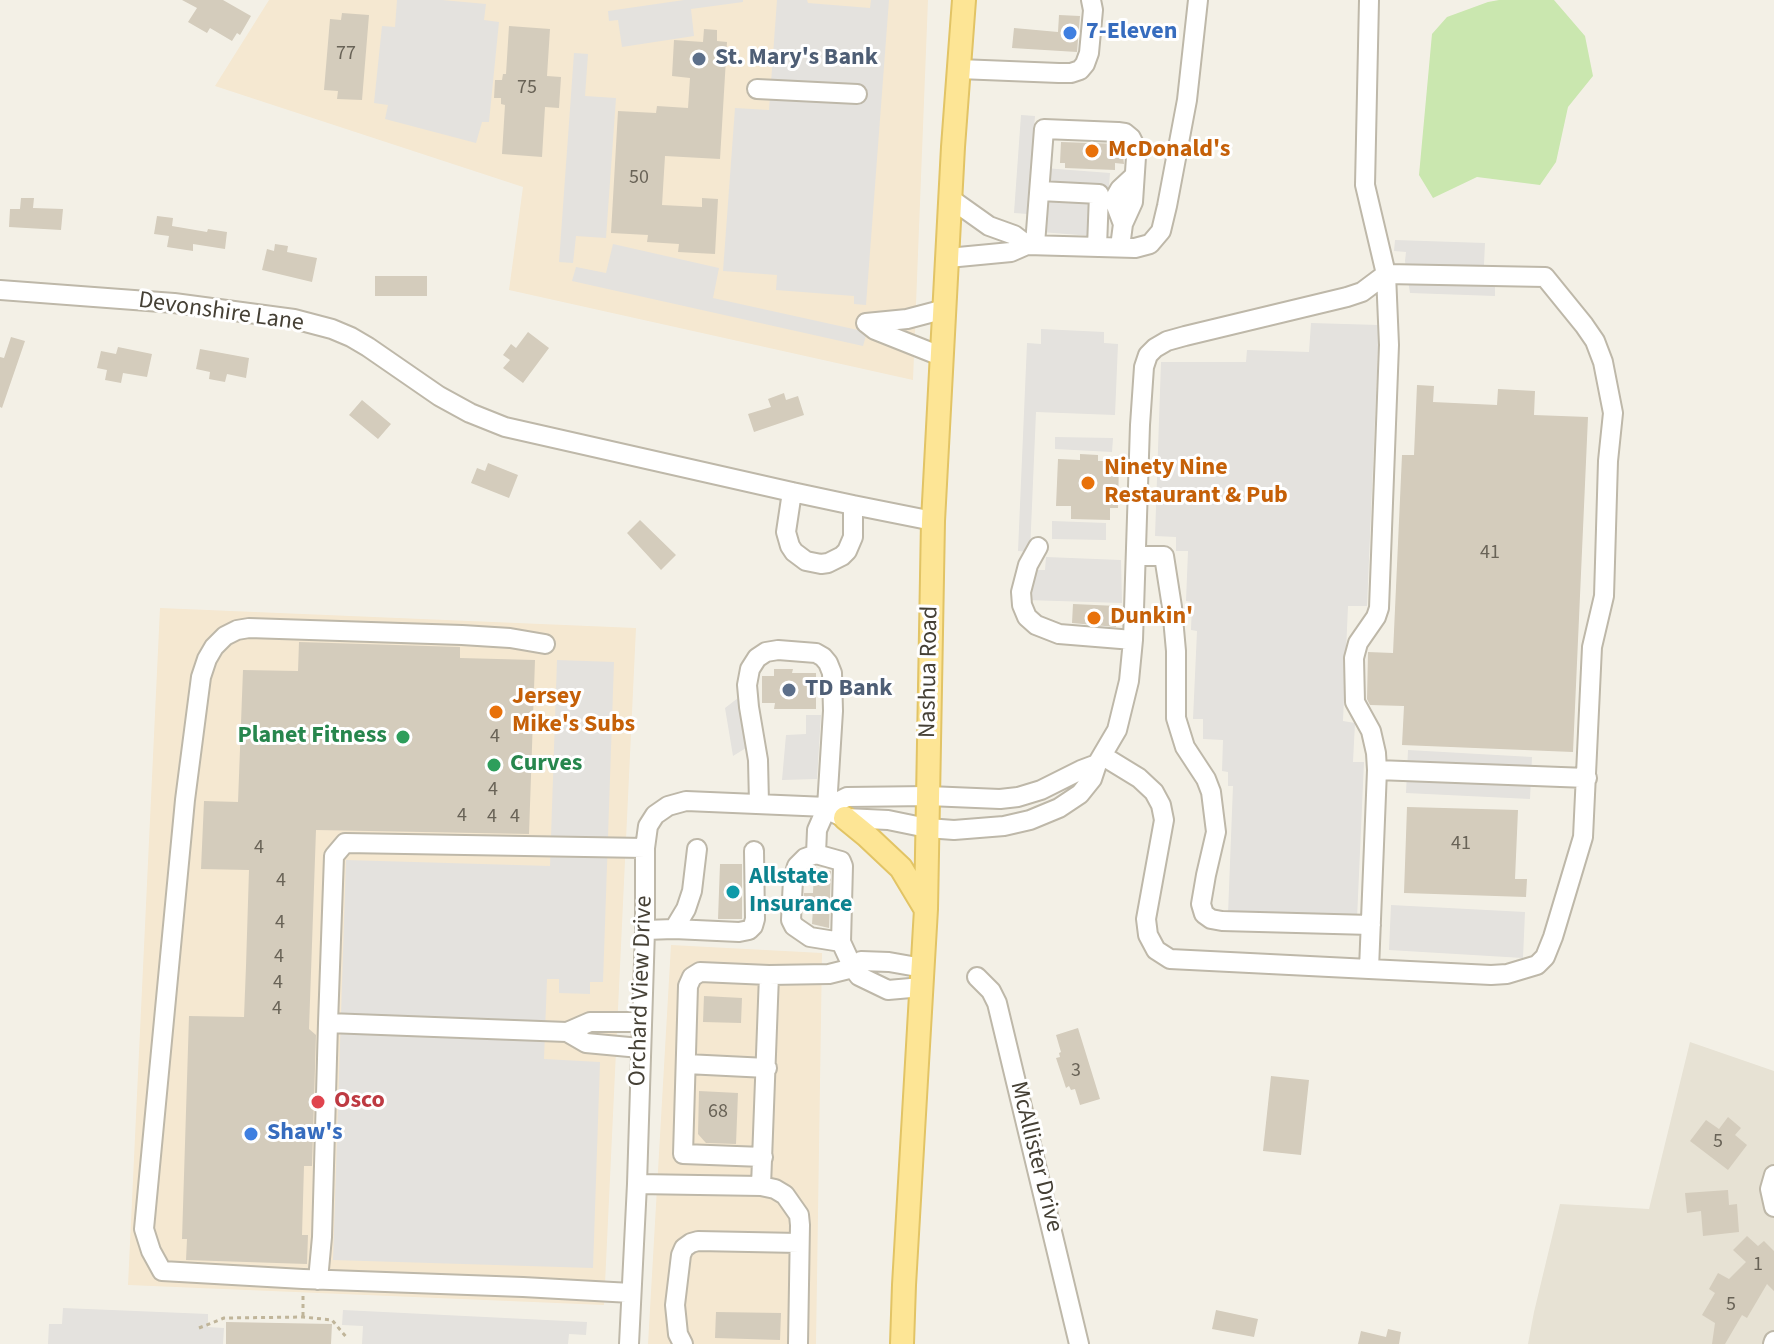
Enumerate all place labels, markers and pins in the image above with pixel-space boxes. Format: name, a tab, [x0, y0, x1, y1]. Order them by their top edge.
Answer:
place label: 7-Eleven	[1086, 19, 1177, 47]
marker: 7-Eleven	[1061, 24, 1079, 42]
place label: St. Mary's Bank	[715, 45, 878, 73]
marker: St. Mary's Bank	[690, 50, 708, 68]
place label: McDonald's	[1108, 137, 1230, 165]
marker: McDonald's	[1083, 142, 1101, 160]
place label: Ninety Nine Restaurant & Pub	[1104, 455, 1288, 511]
marker: Ninety Nine Restaurant & Pub	[1079, 474, 1097, 492]
place label: Dunkin'	[1110, 604, 1193, 632]
marker: Dunkin'	[1085, 609, 1103, 627]
place label: TD Bank	[805, 676, 892, 704]
marker: TD Bank	[780, 681, 798, 699]
place label: Jersey Mike's Subs	[512, 684, 635, 740]
marker: Jersey Mike's Subs	[487, 703, 505, 721]
place label: Planet Fitness	[237, 723, 387, 751]
marker: Planet Fitness	[394, 728, 412, 746]
place label: Curves	[510, 751, 582, 779]
marker: Curves	[485, 756, 503, 774]
place label: Allstate Insurance	[749, 864, 852, 920]
marker: Allstate Insurance	[724, 883, 742, 901]
place label: Osco	[334, 1088, 385, 1116]
marker: Osco	[309, 1093, 327, 1111]
place label: Shaw's	[267, 1120, 343, 1148]
marker: Shaw's	[242, 1125, 260, 1143]

